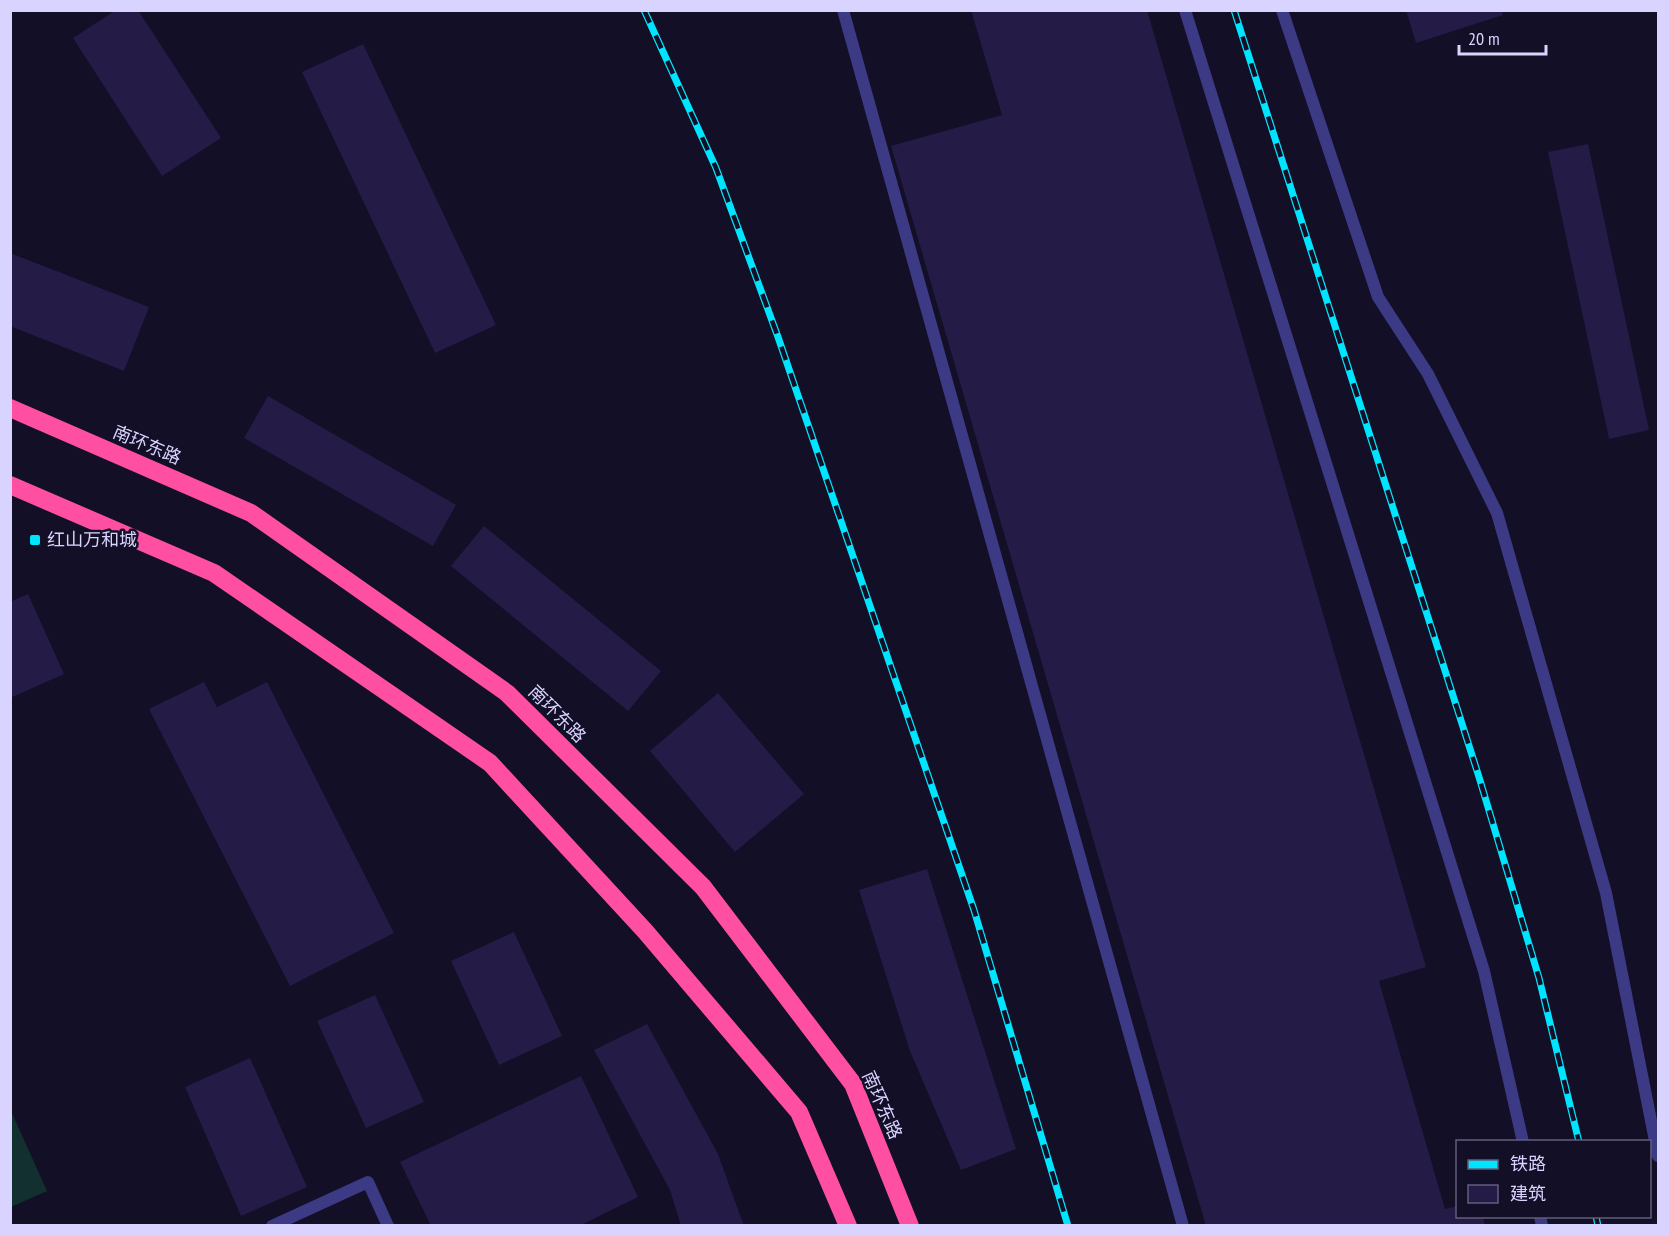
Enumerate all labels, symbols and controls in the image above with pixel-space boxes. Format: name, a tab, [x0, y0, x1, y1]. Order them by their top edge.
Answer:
scale bar	[1459, 18, 1546, 56]
text: 20 m	[1468, 27, 1500, 50]
street label: 南环东路	[110, 420, 185, 469]
place label: 红山万和城	[47, 528, 137, 551]
marker: 红山万和城	[28, 533, 42, 547]
street label: 南环东路	[524, 680, 591, 747]
street label: 南环东路	[857, 1067, 908, 1142]
legend	[1456, 1140, 1651, 1218]
text: 铁路	[1510, 1152, 1546, 1175]
text: 建筑	[1510, 1182, 1546, 1205]

